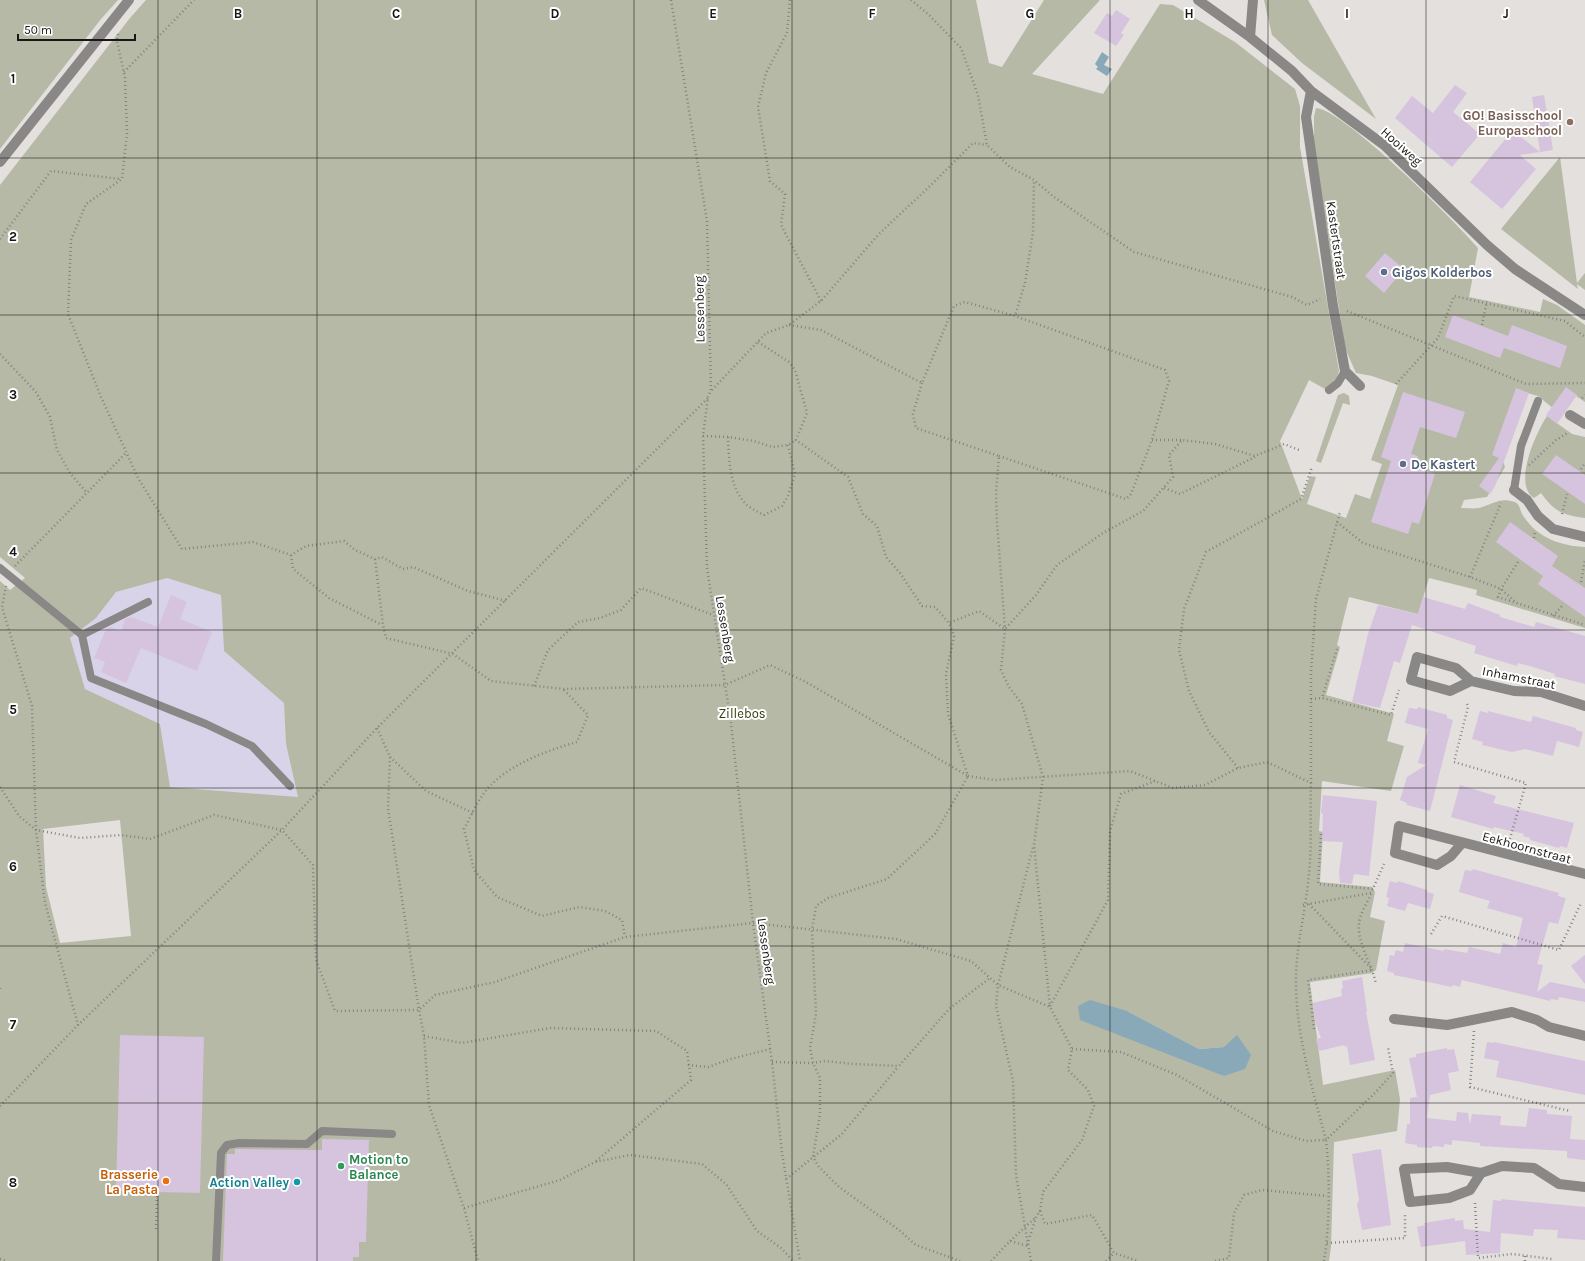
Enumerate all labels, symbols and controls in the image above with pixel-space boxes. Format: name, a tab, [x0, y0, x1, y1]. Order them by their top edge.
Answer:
text: B	[234, 6, 242, 21]
text: C	[392, 6, 400, 21]
text: D	[551, 6, 560, 21]
text: E	[709, 6, 717, 21]
text: F	[868, 6, 876, 21]
text: G	[1026, 6, 1034, 21]
text: H	[1184, 6, 1194, 21]
text: I	[1345, 6, 1349, 21]
text: J	[1503, 6, 1509, 21]
scale bar	[18, 16, 135, 42]
text: 50 m	[24, 23, 52, 37]
text: 1	[11, 71, 15, 86]
place label: GO! Basisschool Europaschool	[1463, 108, 1562, 138]
marker: GO! Basisschool Europaschool	[1565, 117, 1575, 127]
street label: Hooiweg	[1378, 124, 1426, 169]
street label: Kastertstraat	[1324, 200, 1349, 280]
text: 2	[9, 229, 17, 244]
place label: Gigos Kolderbos	[1392, 265, 1492, 280]
marker: Gigos Kolderbos	[1379, 267, 1389, 277]
street label: Lessenberg	[691, 275, 708, 343]
text: 3	[9, 387, 17, 402]
place label: De Kastert	[1411, 457, 1475, 472]
marker: De Kastert	[1398, 459, 1408, 469]
text: 4	[9, 544, 17, 559]
street label: Lessenberg	[713, 595, 738, 664]
street label: Inhamstraat	[1481, 663, 1557, 692]
text: 5	[9, 702, 17, 717]
park label: Zillebos	[718, 706, 766, 721]
street label: Eekhoornstraat	[1481, 828, 1573, 867]
text: 6	[9, 859, 17, 874]
street label: Lessenberg	[754, 917, 779, 986]
text: 7	[10, 1017, 17, 1032]
place label: Motion to Balance	[349, 1152, 408, 1182]
marker: Motion to Balance	[336, 1161, 346, 1171]
place label: Brasserie La Pasta	[100, 1167, 158, 1197]
text: 8	[9, 1175, 17, 1190]
place label: Action Valley	[210, 1175, 289, 1190]
marker: Brasserie La Pasta	[161, 1176, 171, 1186]
marker: Action Valley	[292, 1177, 302, 1187]

